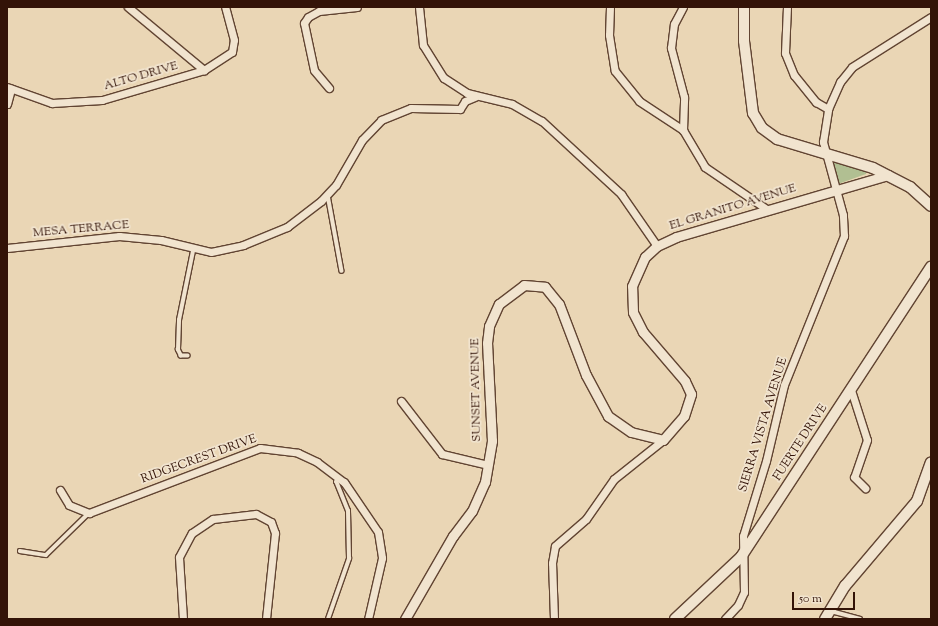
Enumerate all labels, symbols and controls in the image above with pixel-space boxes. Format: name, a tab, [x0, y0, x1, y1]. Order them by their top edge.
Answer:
street label: ALTO DRIVE	[102, 60, 180, 94]
street label: EL GRANITO AVENUE	[668, 182, 798, 234]
street label: MESA TERRACE	[32, 219, 130, 241]
street label: SUNSET AVENUE	[469, 338, 485, 442]
street label: SIERRA VISTA AVENUE	[737, 356, 791, 494]
street label: FUERTE DRIVE	[771, 402, 831, 484]
street label: RIDGECREST DRIVE	[139, 432, 259, 488]
scale bar	[794, 584, 857, 610]
text: 50 m	[799, 590, 822, 608]

